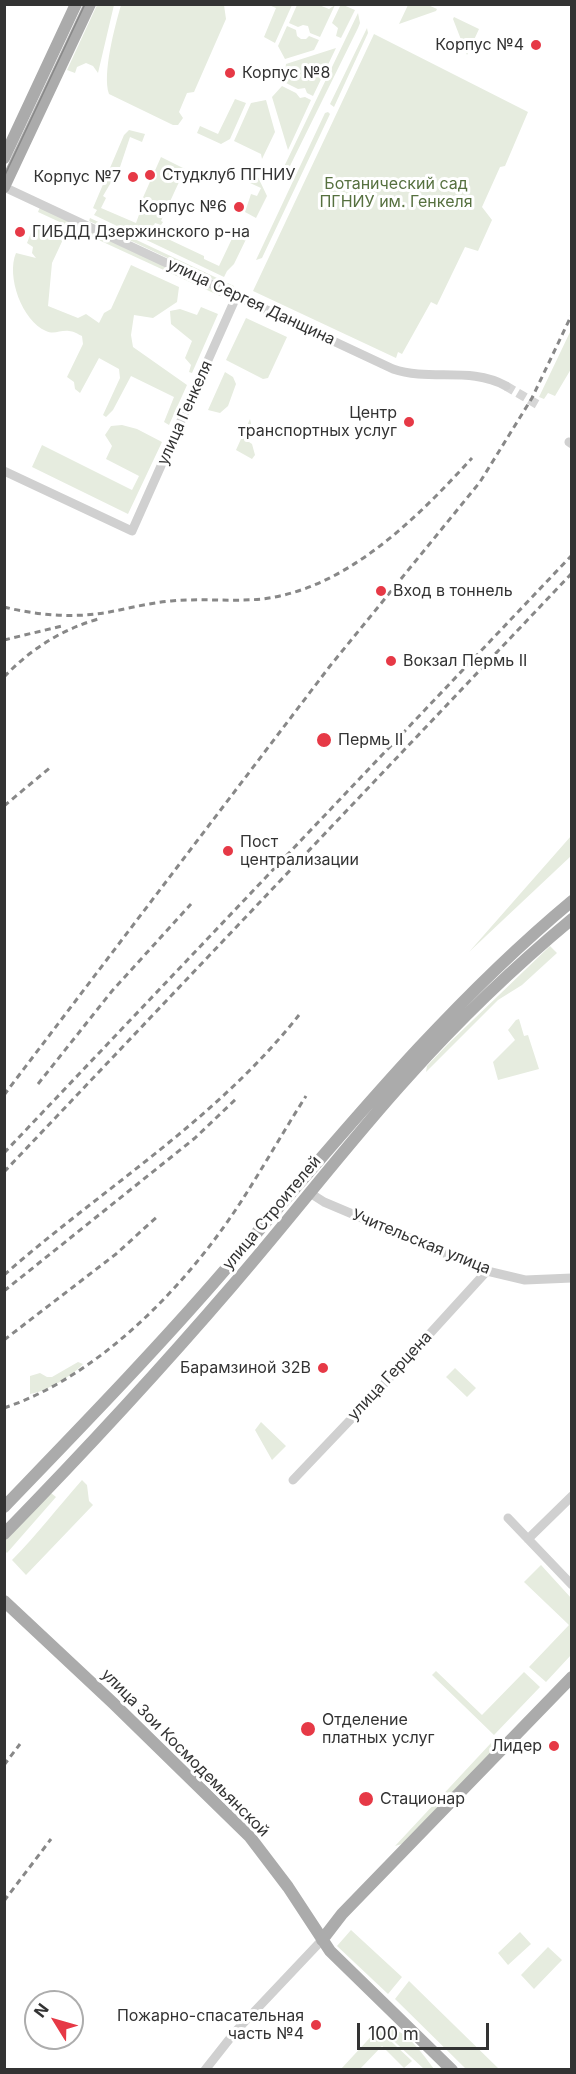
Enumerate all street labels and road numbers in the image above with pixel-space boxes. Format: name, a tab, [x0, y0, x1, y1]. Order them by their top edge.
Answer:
street label: улица Сергея Данщина	[164, 255, 338, 349]
street label: улица Генкеля	[153, 358, 217, 468]
street label: улица Строителей	[219, 1152, 325, 1274]
street label: Учительская улица	[349, 1205, 493, 1279]
street label: улица Герцена	[344, 1328, 436, 1424]
street label: улица Зои Космодемьянской	[97, 1665, 273, 1841]

